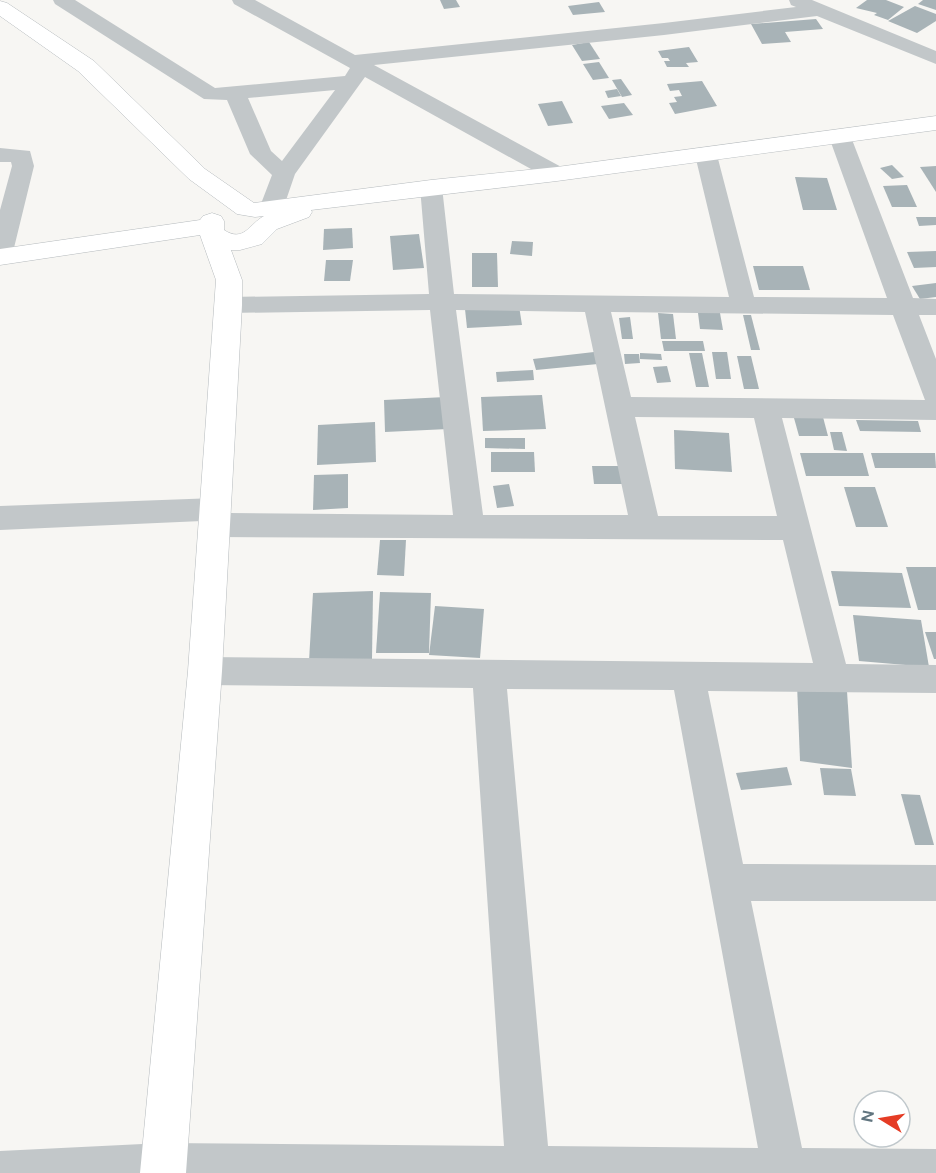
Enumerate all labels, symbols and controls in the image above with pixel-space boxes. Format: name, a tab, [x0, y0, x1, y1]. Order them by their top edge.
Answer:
north arrow	[852, 1089, 912, 1149]
text: N	[856, 1109, 879, 1124]

